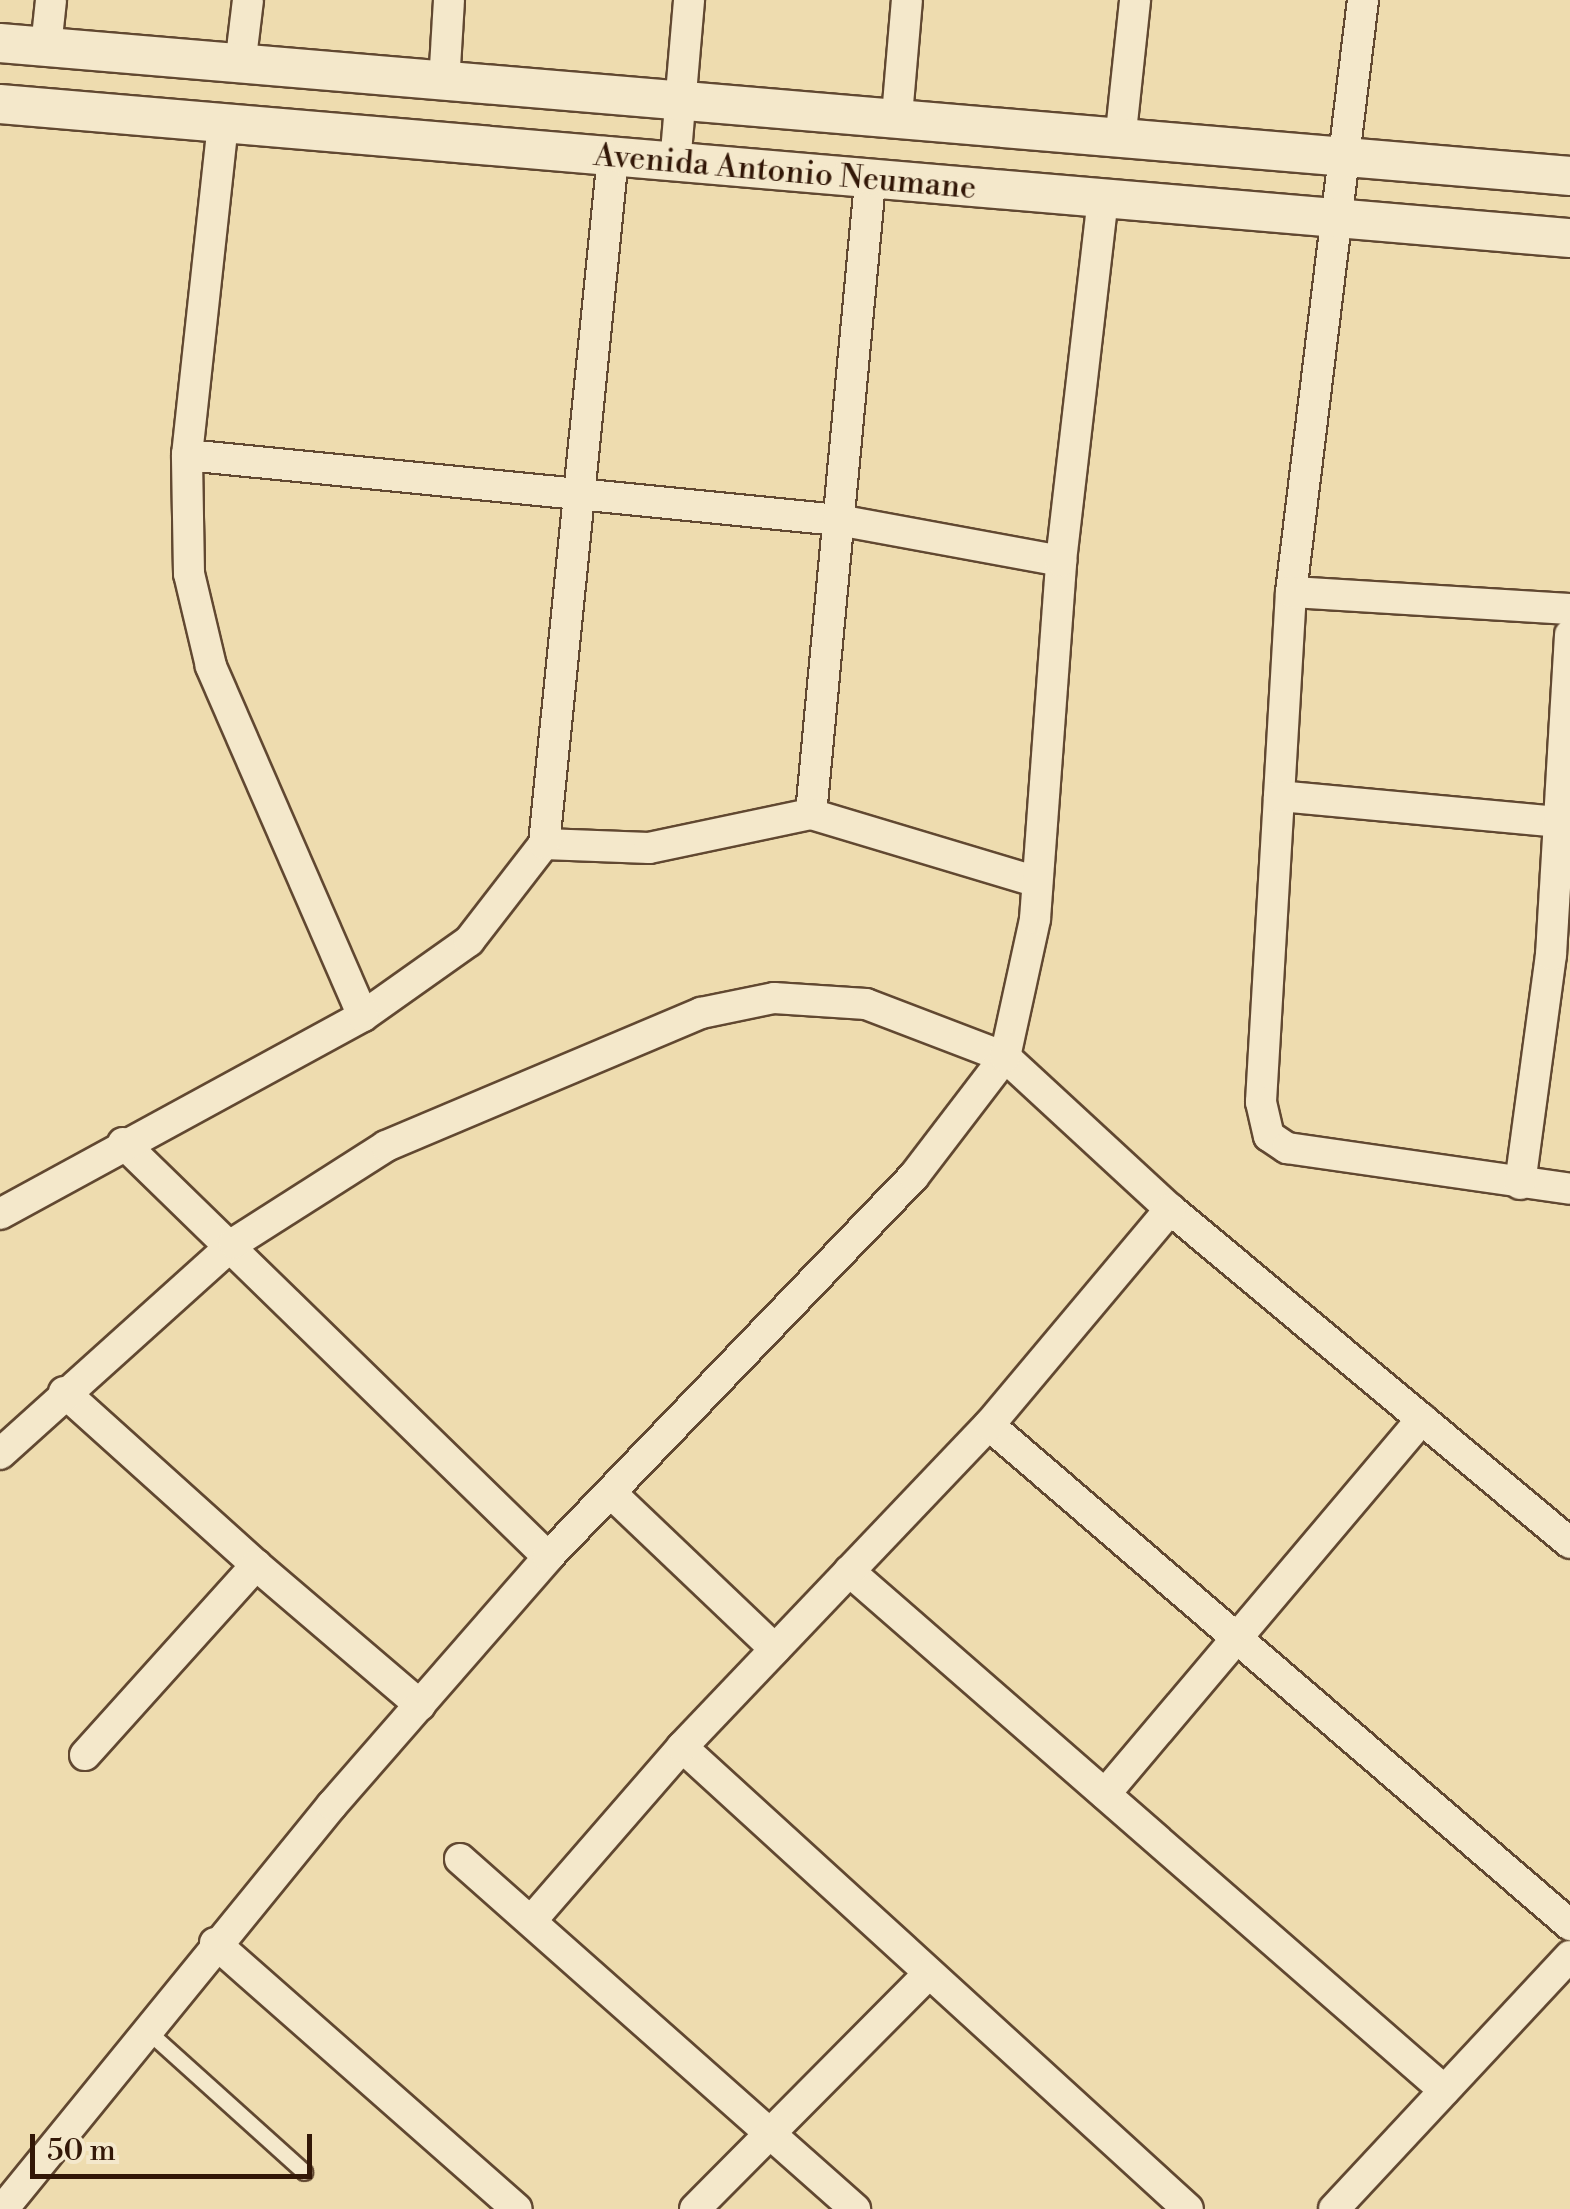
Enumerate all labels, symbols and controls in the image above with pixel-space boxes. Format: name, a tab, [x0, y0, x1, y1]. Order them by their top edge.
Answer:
street label: Avenida Antonio Neumane	[592, 136, 978, 208]
scale bar	[35, 2114, 318, 2176]
text: 50 m	[47, 2132, 116, 2170]

